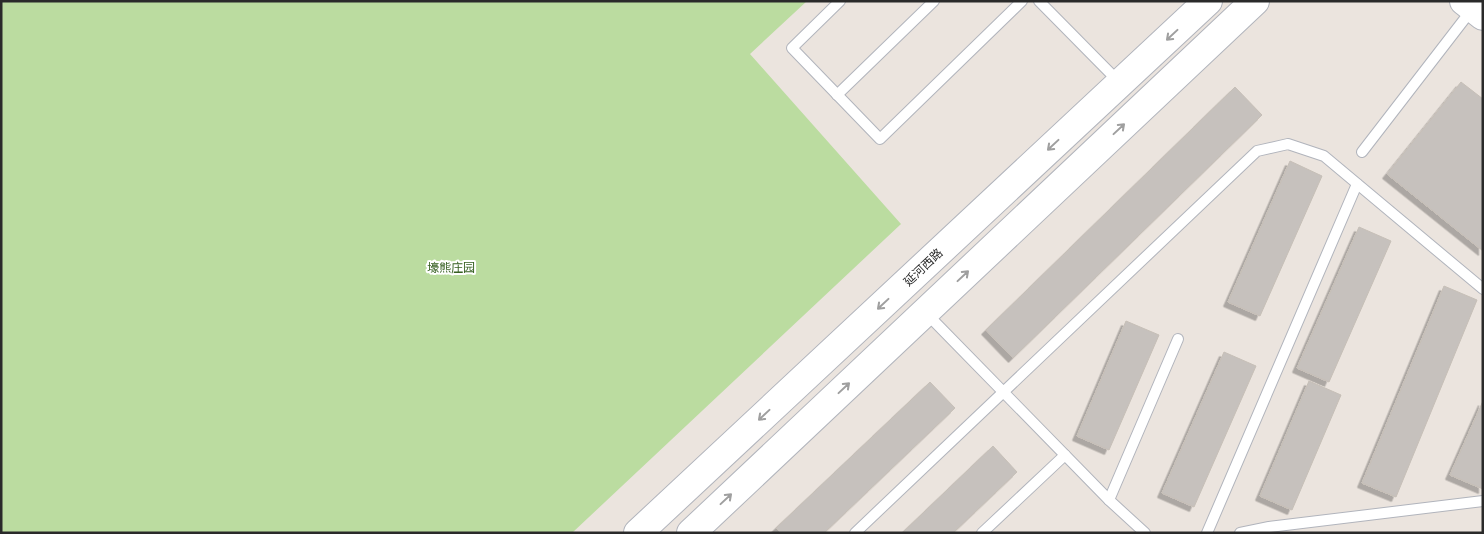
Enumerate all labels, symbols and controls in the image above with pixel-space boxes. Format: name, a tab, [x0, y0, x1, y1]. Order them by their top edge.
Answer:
one-way arrow	[1166, 28, 1179, 40]
one-way arrow	[1113, 123, 1125, 135]
one-way arrow	[1047, 139, 1059, 151]
street label: 延河西路	[900, 244, 946, 290]
park label: 壕熊庄园	[427, 259, 475, 276]
one-way arrow	[956, 270, 969, 282]
one-way arrow	[877, 298, 889, 310]
one-way arrow	[838, 382, 851, 394]
one-way arrow	[758, 409, 771, 421]
one-way arrow	[720, 493, 732, 505]

